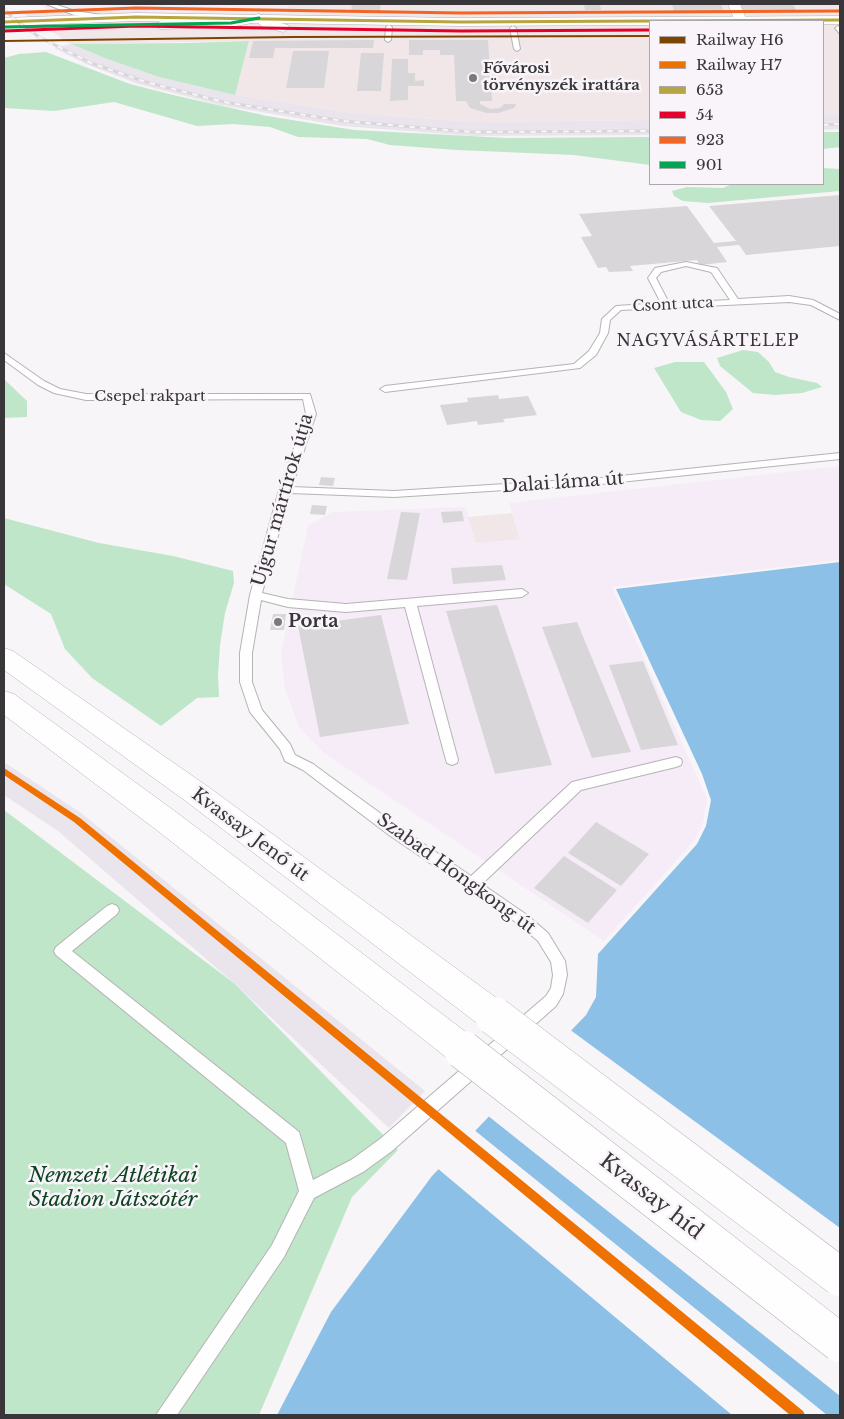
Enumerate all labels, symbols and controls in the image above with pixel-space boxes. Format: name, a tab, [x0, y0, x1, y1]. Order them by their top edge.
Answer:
legend	[649, 20, 824, 185]
text: Railway H6	[696, 30, 784, 49]
text: Railway H7	[696, 55, 782, 74]
place label: Fővárosi törvényszék irattára	[483, 60, 640, 95]
marker: Fővárosi törvényszék irattára	[467, 72, 479, 84]
text: 653	[696, 80, 723, 99]
text: 54	[696, 105, 713, 124]
text: 923	[696, 130, 724, 149]
text: 901	[696, 155, 723, 174]
street label: Csont utca	[632, 294, 714, 316]
district label: NAGYVÁSÁRTELEP	[615, 331, 801, 351]
street label: Csepel rakpart	[94, 388, 206, 406]
street label: Ujgur mártírok útja	[248, 411, 318, 589]
street label: Dalai láma út	[501, 468, 625, 498]
place label: Porta	[288, 611, 339, 633]
marker: Porta	[272, 616, 284, 628]
street label: Kvassay Jenő út	[187, 784, 313, 886]
street label: Szabad Hongkong út	[372, 809, 540, 939]
street label: Kvassay híd	[594, 1149, 708, 1245]
park label: Nemzeti Atlétikai Stadion Játszótér	[28, 1163, 198, 1213]

